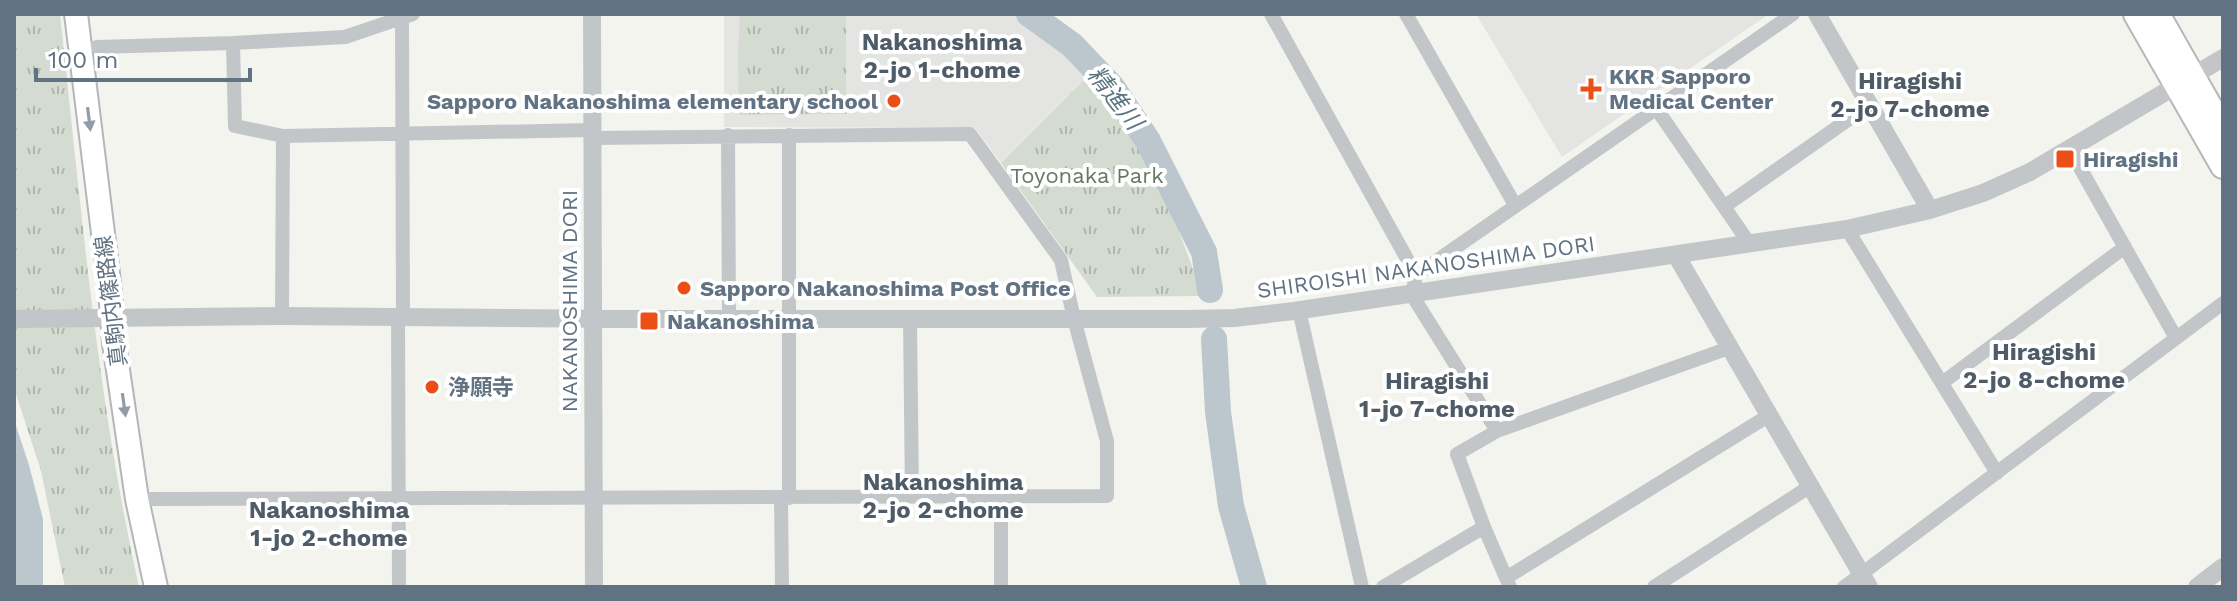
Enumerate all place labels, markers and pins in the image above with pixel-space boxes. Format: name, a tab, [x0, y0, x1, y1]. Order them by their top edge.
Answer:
place label: KKR Sapporo Medical Center	[1609, 64, 1774, 114]
marker: KKR Sapporo Medical Center	[1580, 78, 1602, 100]
place label: Sapporo Nakanoshima elementary school	[427, 89, 879, 114]
marker: Sapporo Nakanoshima elementary school	[885, 92, 903, 110]
place label: Hiragishi	[2083, 147, 2178, 172]
marker: Hiragishi	[2054, 148, 2076, 170]
place label: Sapporo Nakanoshima Post Office	[700, 276, 1071, 301]
marker: Sapporo Nakanoshima Post Office	[675, 279, 693, 297]
place label: Nakanoshima	[667, 309, 815, 334]
marker: Nakanoshima	[638, 310, 660, 332]
place label: 浄願寺	[448, 375, 514, 400]
marker: 浄願寺	[423, 378, 441, 396]

